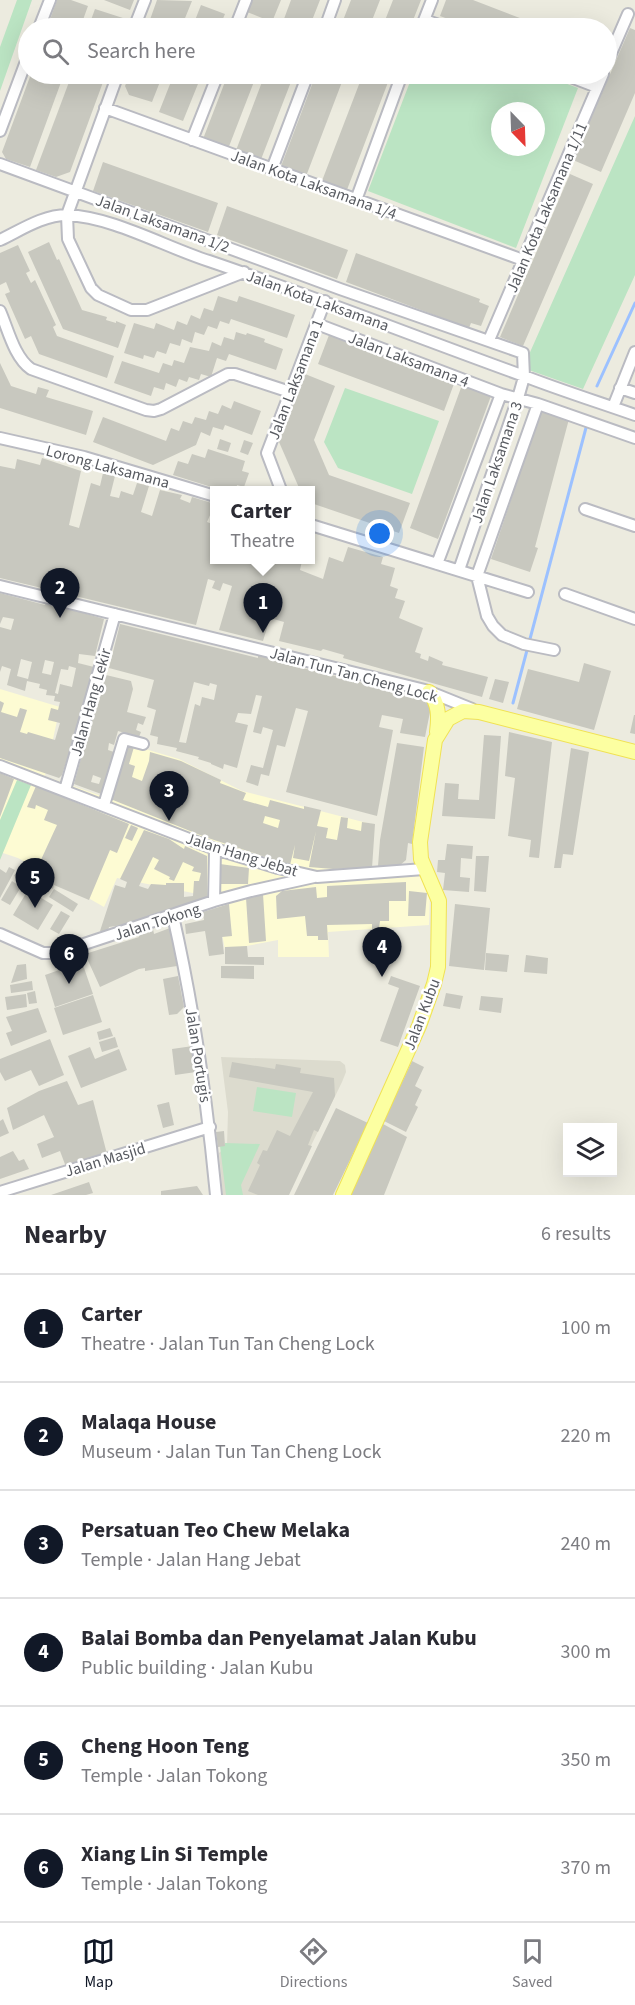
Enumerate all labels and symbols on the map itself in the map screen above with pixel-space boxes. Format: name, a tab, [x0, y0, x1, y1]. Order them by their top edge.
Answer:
north arrow	[491, 102, 545, 156]
street label: Jalan Kota Laksamana 1/11	[501, 119, 593, 296]
street label: Jalan Kota Laksamana 1/4	[228, 145, 400, 225]
street label: Jalan Laksamana 1/2	[93, 189, 233, 258]
street label: Jalan Kota Laksamana	[243, 265, 392, 337]
street label: Jalan Laksamana 1	[263, 316, 329, 443]
street label: Jalan Laksamana 4	[345, 327, 472, 393]
street label: Jalan Laksamana 3	[466, 398, 528, 526]
street label: Lorong Laksamana	[44, 440, 172, 494]
your location	[365, 519, 394, 548]
pin: 2	[40, 568, 80, 618]
pin: 1	[244, 584, 282, 633]
street label: Jalan Tun Tan Cheng Lock	[267, 642, 440, 708]
street label: Jalan Hang Lekir	[65, 645, 117, 759]
pin: 3	[150, 772, 188, 821]
street label: Jalan Hang Jebat	[183, 828, 301, 883]
pin: 5	[15, 858, 54, 908]
street label: Jalan Tokong	[112, 898, 203, 946]
pin: 4	[362, 928, 401, 977]
pin: 6	[50, 934, 88, 984]
street label: Jalan Kubu	[398, 975, 446, 1053]
street label: Jalan Portugis	[180, 1006, 216, 1104]
street label: Jalan Masjid	[62, 1137, 148, 1183]

